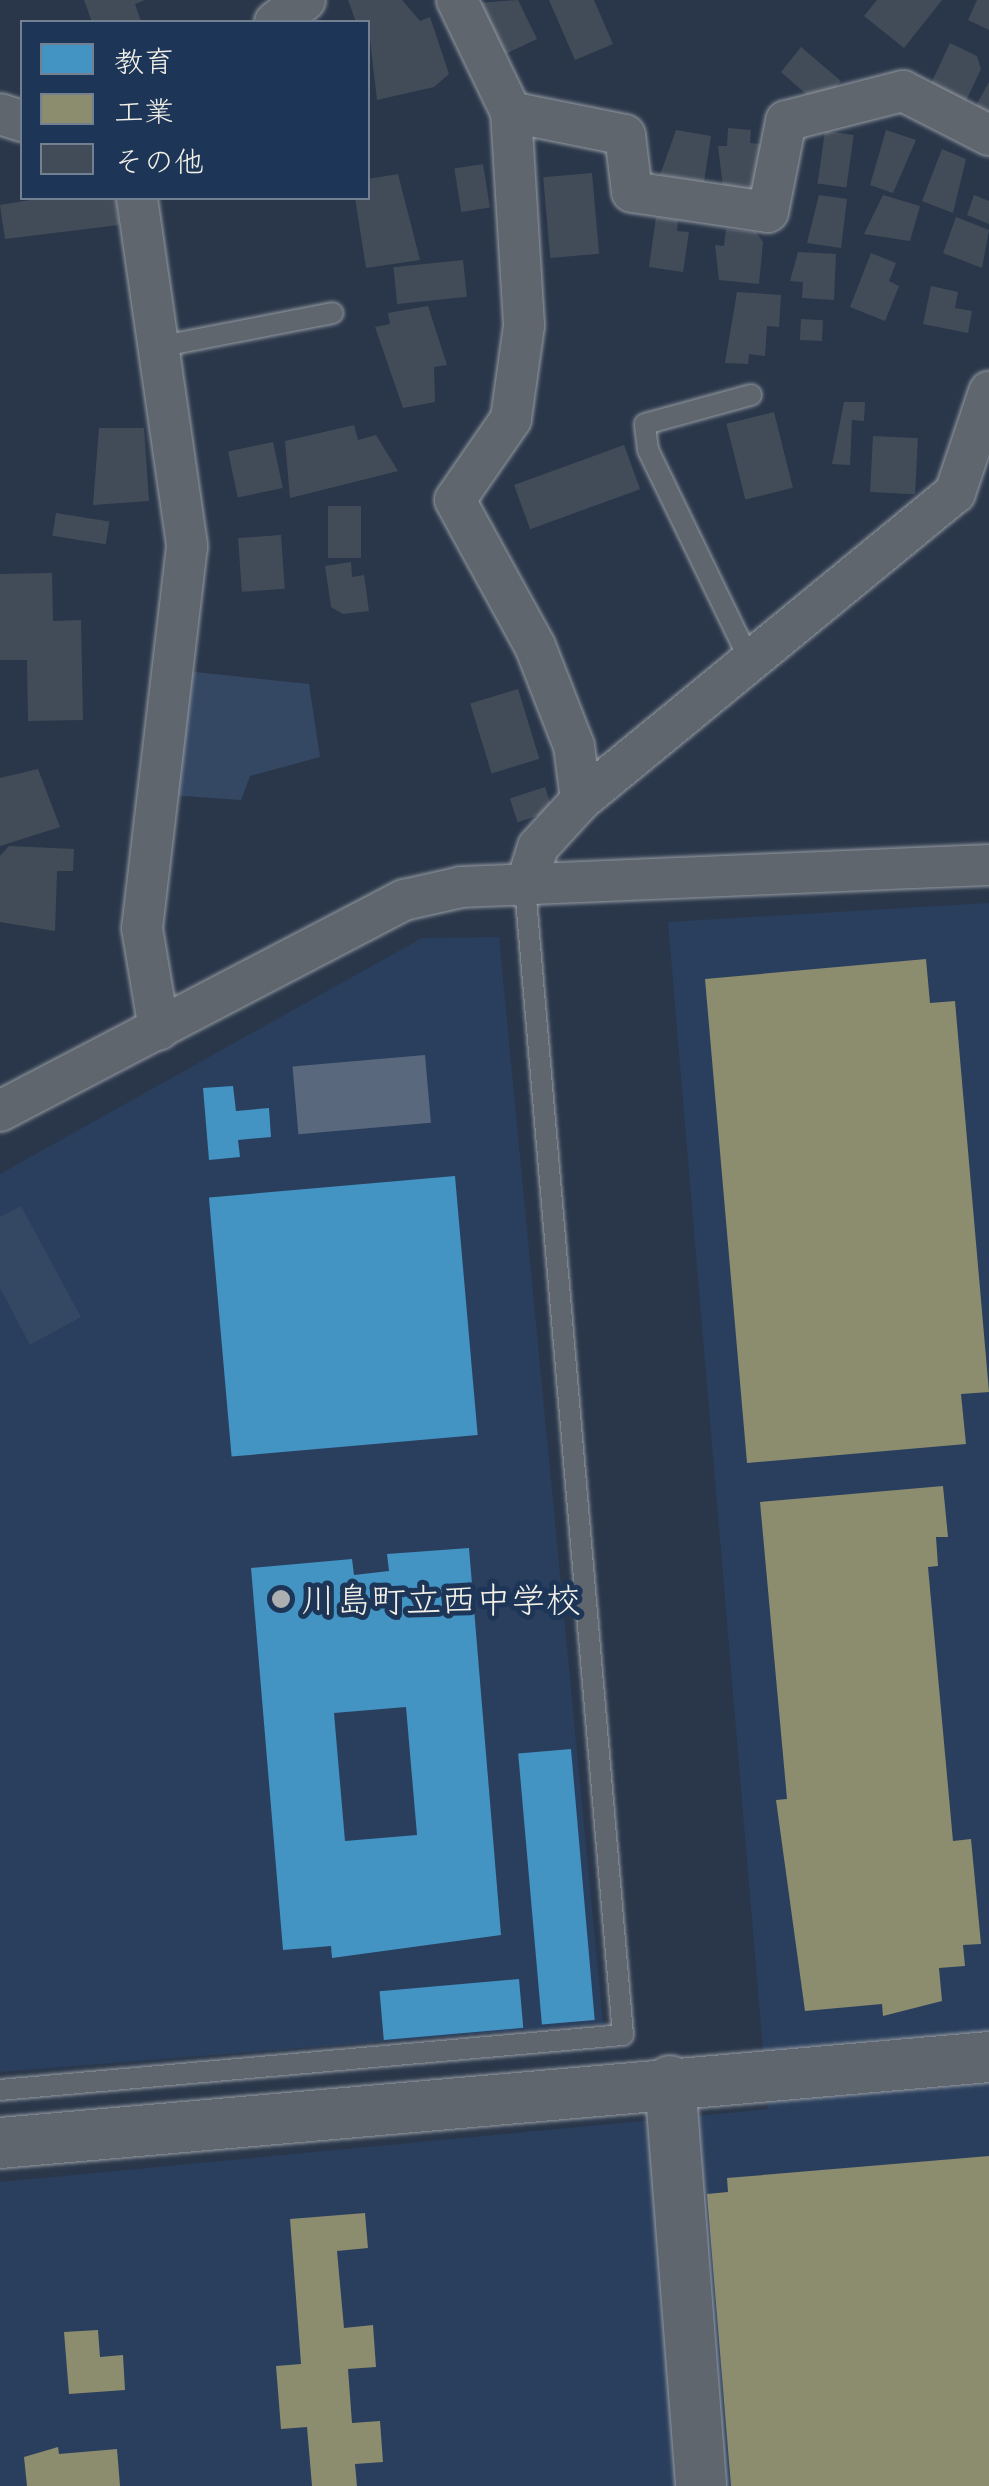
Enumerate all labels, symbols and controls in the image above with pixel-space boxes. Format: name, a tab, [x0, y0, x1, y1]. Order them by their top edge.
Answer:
legend	[20, 20, 370, 200]
text: 教育	[114, 42, 174, 80]
text: 工業	[114, 92, 174, 130]
text: その他	[114, 142, 204, 180]
place label: 川島町立西中学校	[301, 1578, 581, 1620]
marker: 川島町立西中学校	[270, 1588, 292, 1610]

